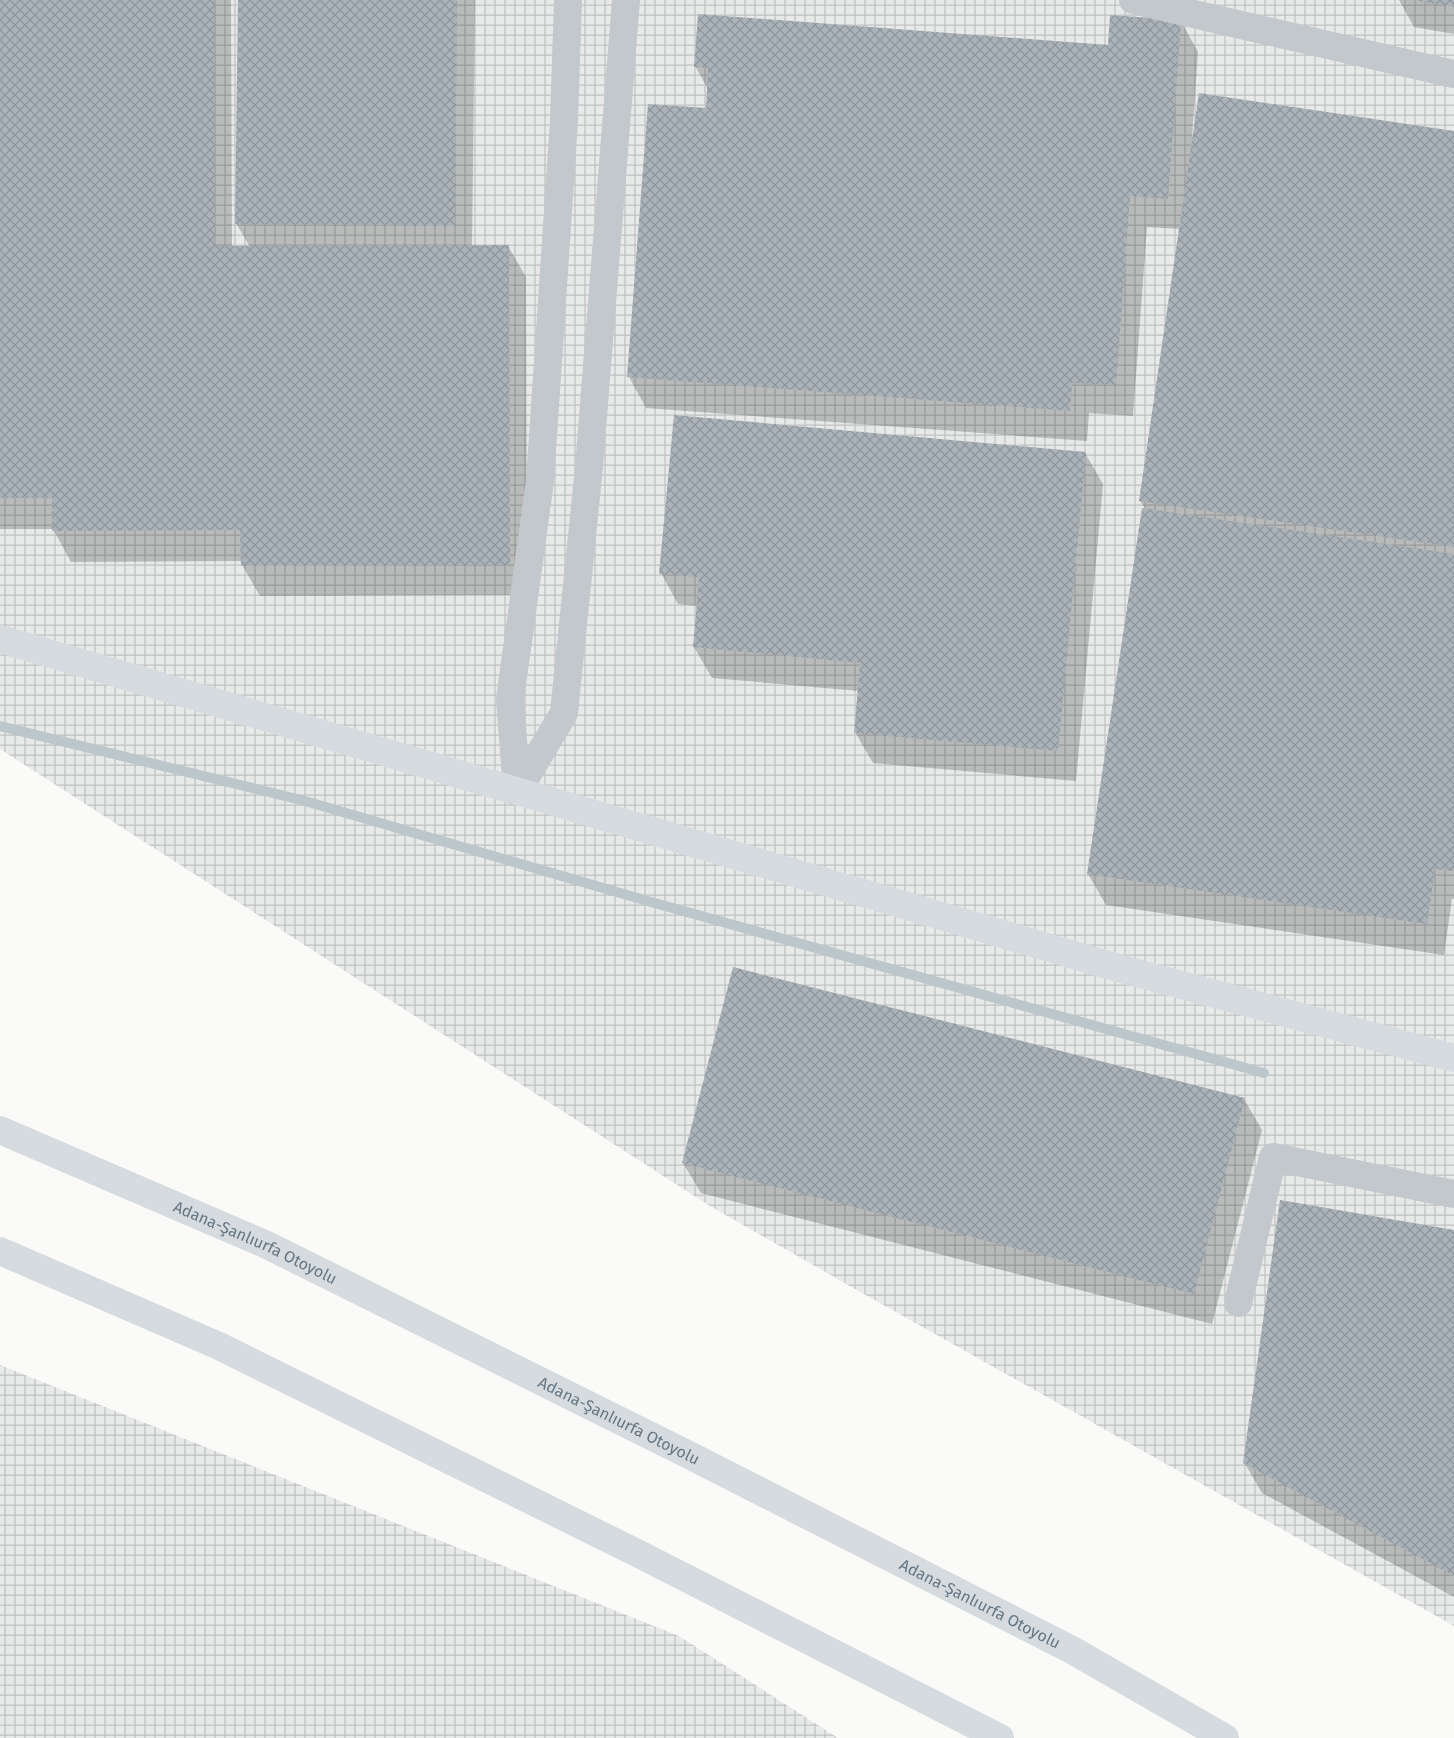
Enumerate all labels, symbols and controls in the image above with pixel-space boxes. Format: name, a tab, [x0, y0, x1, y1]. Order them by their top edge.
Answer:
street label: Adana-Şanlıurfa Otoyolu	[171, 1196, 340, 1288]
street label: Adana-Şanlıurfa Otoyolu	[535, 1372, 703, 1468]
street label: Adana-Şanlıurfa Otoyolu	[897, 1555, 1064, 1652]

